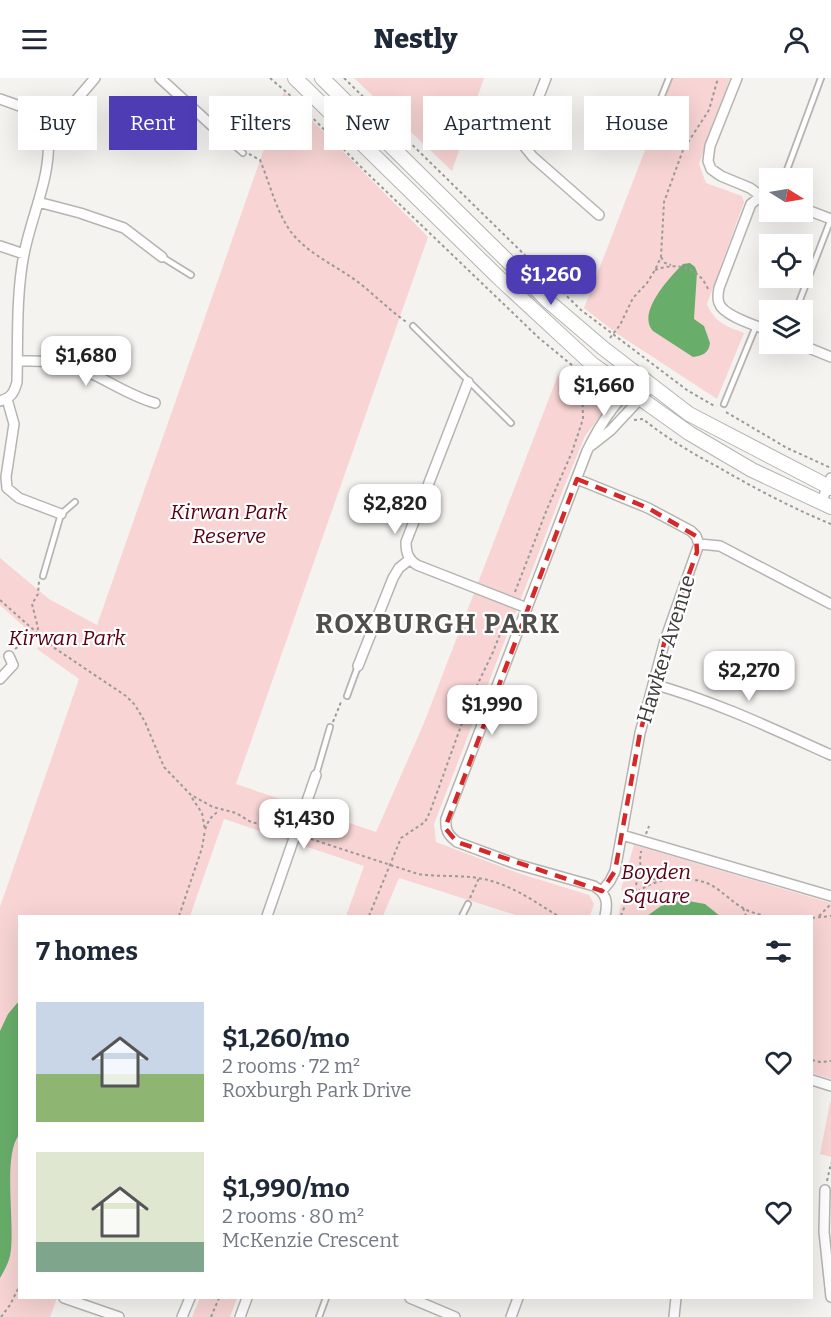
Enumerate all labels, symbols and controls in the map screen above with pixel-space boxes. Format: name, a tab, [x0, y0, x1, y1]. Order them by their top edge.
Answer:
icon: menu	[18, 23, 51, 56]
text: Nestly	[374, 23, 457, 55]
icon: person	[780, 23, 813, 56]
chip: Buy	[18, 96, 97, 150]
chip: Rent	[109, 96, 197, 150]
chip: Filters	[209, 96, 312, 150]
chip: New	[324, 96, 411, 150]
chip: Apartment	[423, 96, 572, 150]
chip: House	[584, 96, 689, 150]
north arrow	[759, 168, 813, 222]
map controls	[759, 168, 813, 354]
button: locate	[759, 234, 813, 288]
pin: $1,260	[502, 255, 600, 306]
text: $1,260	[520, 262, 582, 286]
button: layers	[759, 300, 813, 354]
pin: $1,680	[37, 336, 135, 387]
text: $1,680	[55, 343, 117, 367]
pin: $1,660	[555, 366, 653, 417]
text: $1,660	[573, 373, 635, 397]
pin: $2,820	[346, 484, 444, 535]
text: $2,820	[363, 491, 427, 515]
park label: Kirwan Park Reserve	[170, 499, 288, 549]
street label: Hawker Avenue	[631, 572, 701, 726]
district label: ROXBURGH PARK	[315, 608, 561, 640]
park label: Kirwan Park	[8, 625, 126, 651]
pin: $2,270	[700, 651, 798, 702]
text: $2,270	[718, 658, 780, 682]
pin: $1,990	[443, 685, 541, 736]
text: $1,990	[461, 692, 523, 716]
pin: $1,430	[255, 799, 353, 850]
text: $1,430	[273, 806, 335, 830]
park label: Boyden Square	[621, 859, 691, 909]
icon: filters	[762, 935, 795, 968]
text: 7 homes	[36, 936, 138, 967]
text: $1,260/mo	[222, 1023, 350, 1054]
icon: home	[84, 1026, 156, 1098]
icon: heart	[762, 1046, 795, 1079]
text: 2 rooms · 72 m²	[222, 1054, 360, 1078]
text: Roxburgh Park Drive	[222, 1078, 412, 1102]
text: $1,990/mo	[222, 1173, 350, 1204]
icon: home	[84, 1176, 156, 1248]
icon: heart	[762, 1196, 795, 1229]
text: 2 rooms · 80 m²	[222, 1204, 364, 1228]
text: McKenzie Crescent	[222, 1228, 399, 1252]

